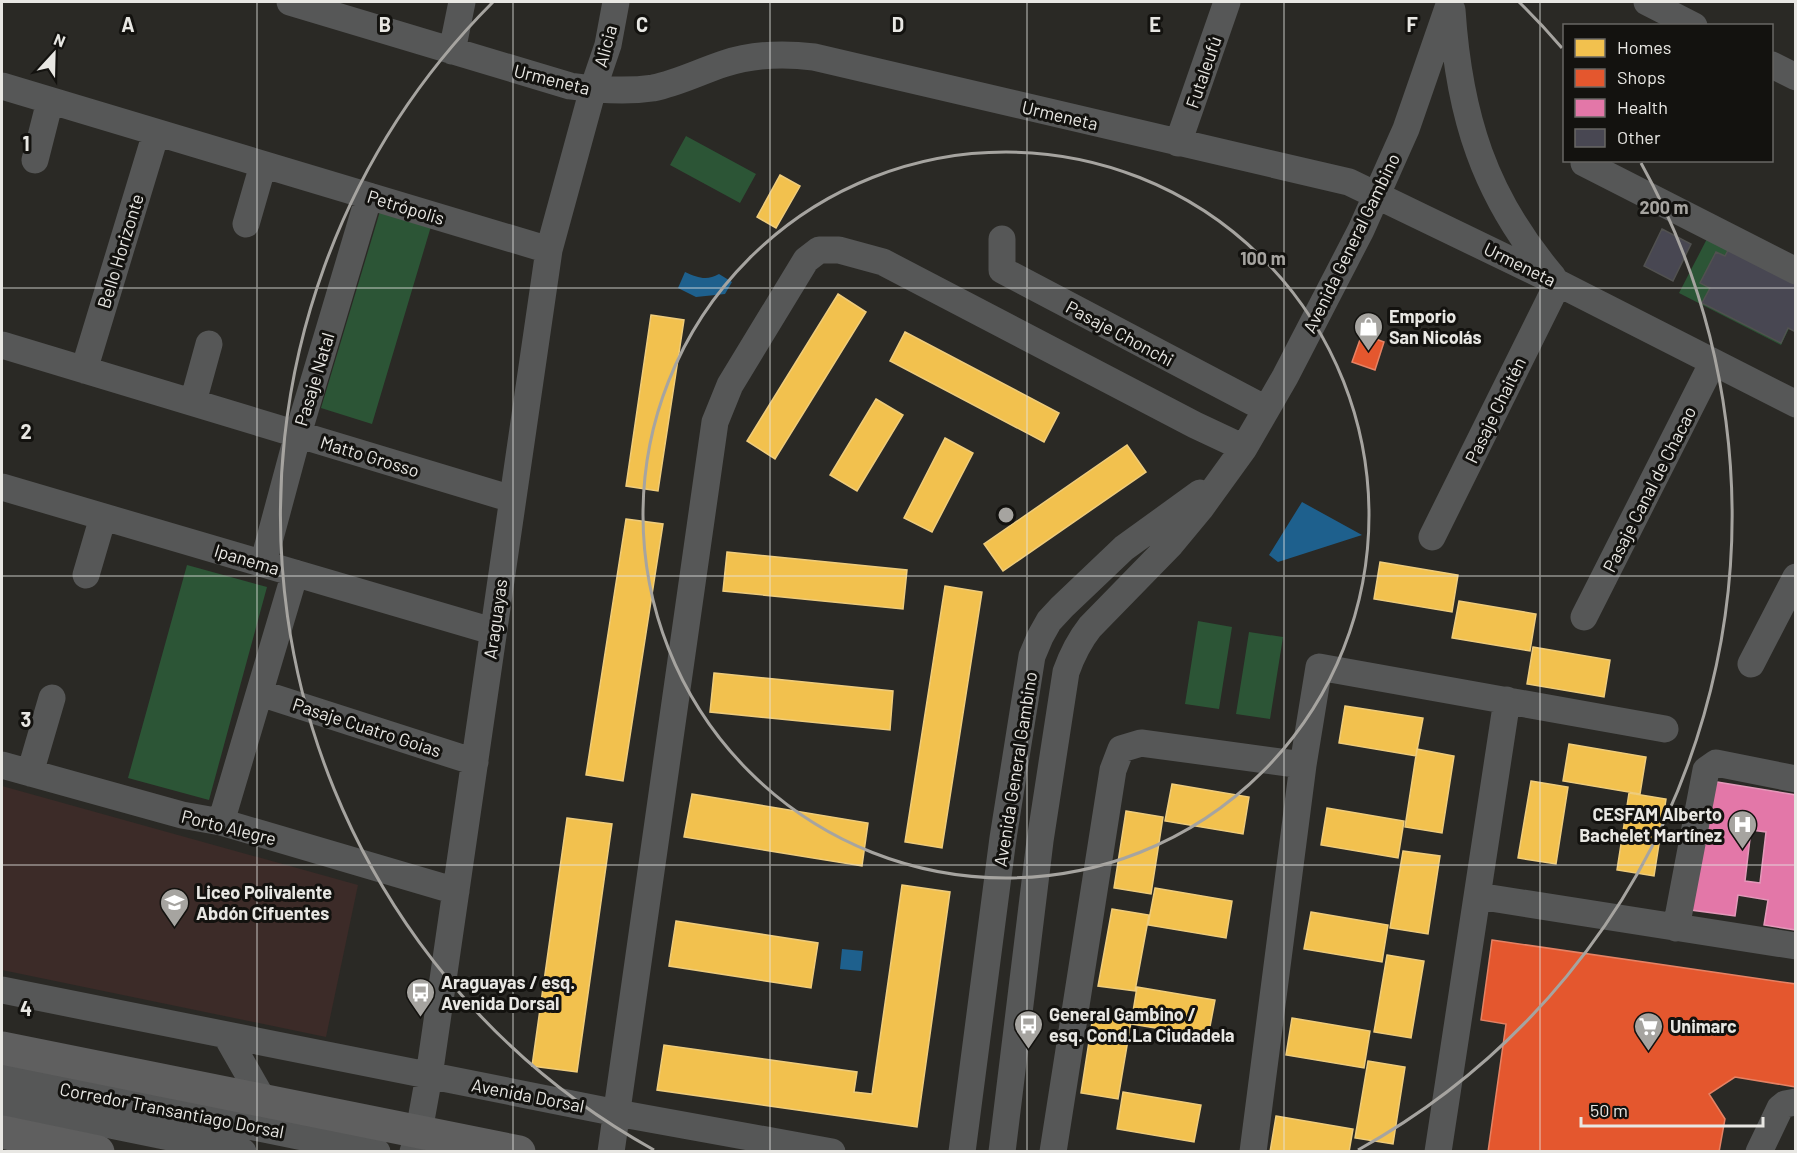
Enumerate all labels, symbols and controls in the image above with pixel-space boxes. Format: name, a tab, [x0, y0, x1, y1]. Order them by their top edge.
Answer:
text: A	[121, 12, 135, 36]
text: B	[379, 12, 391, 36]
text: C	[636, 12, 648, 36]
text: D	[892, 12, 904, 36]
text: E	[1149, 12, 1161, 36]
text: F	[1406, 12, 1418, 36]
street label: Alicia	[589, 22, 621, 70]
north arrow	[24, 24, 84, 84]
legend	[1563, 24, 1773, 162]
text: N	[51, 29, 68, 50]
street label: Futaleufú	[1180, 33, 1226, 111]
text: Homes	[1617, 36, 1671, 58]
street label: Urmeneta	[512, 59, 592, 99]
text: Shops	[1617, 66, 1666, 88]
street label: Urmeneta	[1020, 96, 1100, 134]
text: Health	[1617, 96, 1668, 118]
text: Other	[1617, 126, 1661, 148]
text: 1	[22, 131, 30, 155]
street label: Avenida General Gambino	[1298, 150, 1404, 336]
street label: Petrópolis	[365, 185, 447, 229]
street label: Bello Horizonte	[92, 191, 148, 311]
text: 200 m	[1639, 196, 1689, 218]
street label: Urmeneta	[1480, 237, 1560, 291]
text: 100 m	[1240, 247, 1286, 269]
street label: Pasaje Chonchi	[1062, 295, 1178, 371]
place label: Emporio San Nicolás	[1389, 305, 1482, 348]
shop icon: Emporio San Nicolás	[1352, 310, 1384, 352]
street label: Pasaje Natal	[289, 330, 339, 428]
street label: Pasaje Chaitén	[1460, 353, 1530, 467]
street label: Pasaje Canal de Chacao	[1598, 402, 1700, 576]
text: 2	[20, 419, 32, 443]
street label: Matto Grosso	[318, 431, 422, 481]
centre of rings	[996, 505, 1016, 525]
street label: Ipanema	[212, 539, 282, 579]
street label: Araguayas	[478, 577, 512, 661]
street label: Avenida General Gambino	[989, 670, 1041, 868]
street label: Pasaje Cuatro Goias	[290, 693, 444, 761]
text: 3	[21, 707, 31, 731]
place label: CESFAM Alberto Bachelet Martínez	[1579, 803, 1722, 846]
street label: Porto Alegre	[179, 805, 279, 849]
hospital icon: CESFAM Alberto Bachelet Martínez	[1727, 808, 1759, 850]
place label: Liceo Polivalente Abdón Cifuentes	[196, 881, 332, 924]
school or university icon: Liceo Polivalente Abdón Cifuentes	[159, 886, 191, 928]
place label: Araguayas / esq. Avenida Dorsal	[441, 971, 575, 1014]
bus stop icon: Araguayas / esq. Avenida Dorsal	[404, 976, 436, 1018]
text: 4	[20, 996, 32, 1020]
place label: General Gambino / esq. Cond.La Ciudadela	[1049, 1003, 1235, 1046]
bus stop icon: General Gambino / esq. Cond.La Ciudadela	[1012, 1008, 1044, 1050]
supermarket icon: Unimarc	[1633, 1010, 1665, 1052]
place label: Unimarc	[1670, 1015, 1737, 1037]
street label: Avenida Dorsal	[470, 1073, 586, 1117]
street label: Corredor Transantiago Dorsal	[58, 1077, 286, 1143]
scale bar	[1581, 1090, 1762, 1128]
text: 50 m	[1590, 1099, 1628, 1121]

